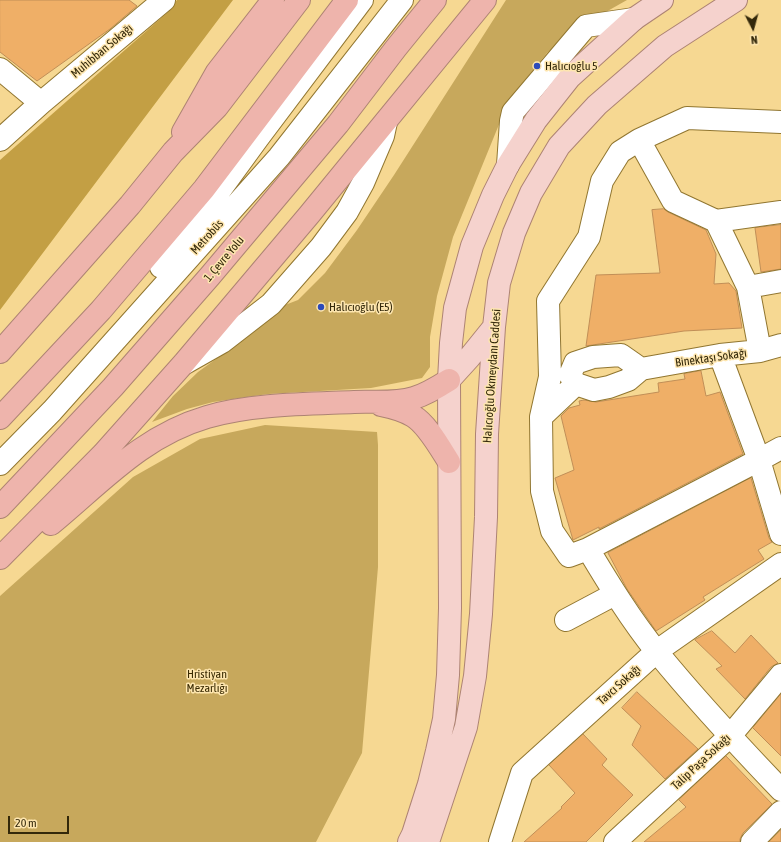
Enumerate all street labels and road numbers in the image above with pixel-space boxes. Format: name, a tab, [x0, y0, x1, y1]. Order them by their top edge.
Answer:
street label: Muhibban Sokağı	[68, 21, 136, 81]
street label: Metrobüs	[188, 217, 226, 257]
street label: 1. Çevre Yolu	[201, 233, 247, 285]
street label: Halıcıoğlu Okmeydanı Caddesi	[480, 308, 504, 444]
street label: Binektaşı Sokağı	[674, 346, 748, 370]
street label: Tavcı Sokağı	[594, 662, 644, 708]
street label: Talip Paşa Sokağı	[669, 731, 733, 793]

